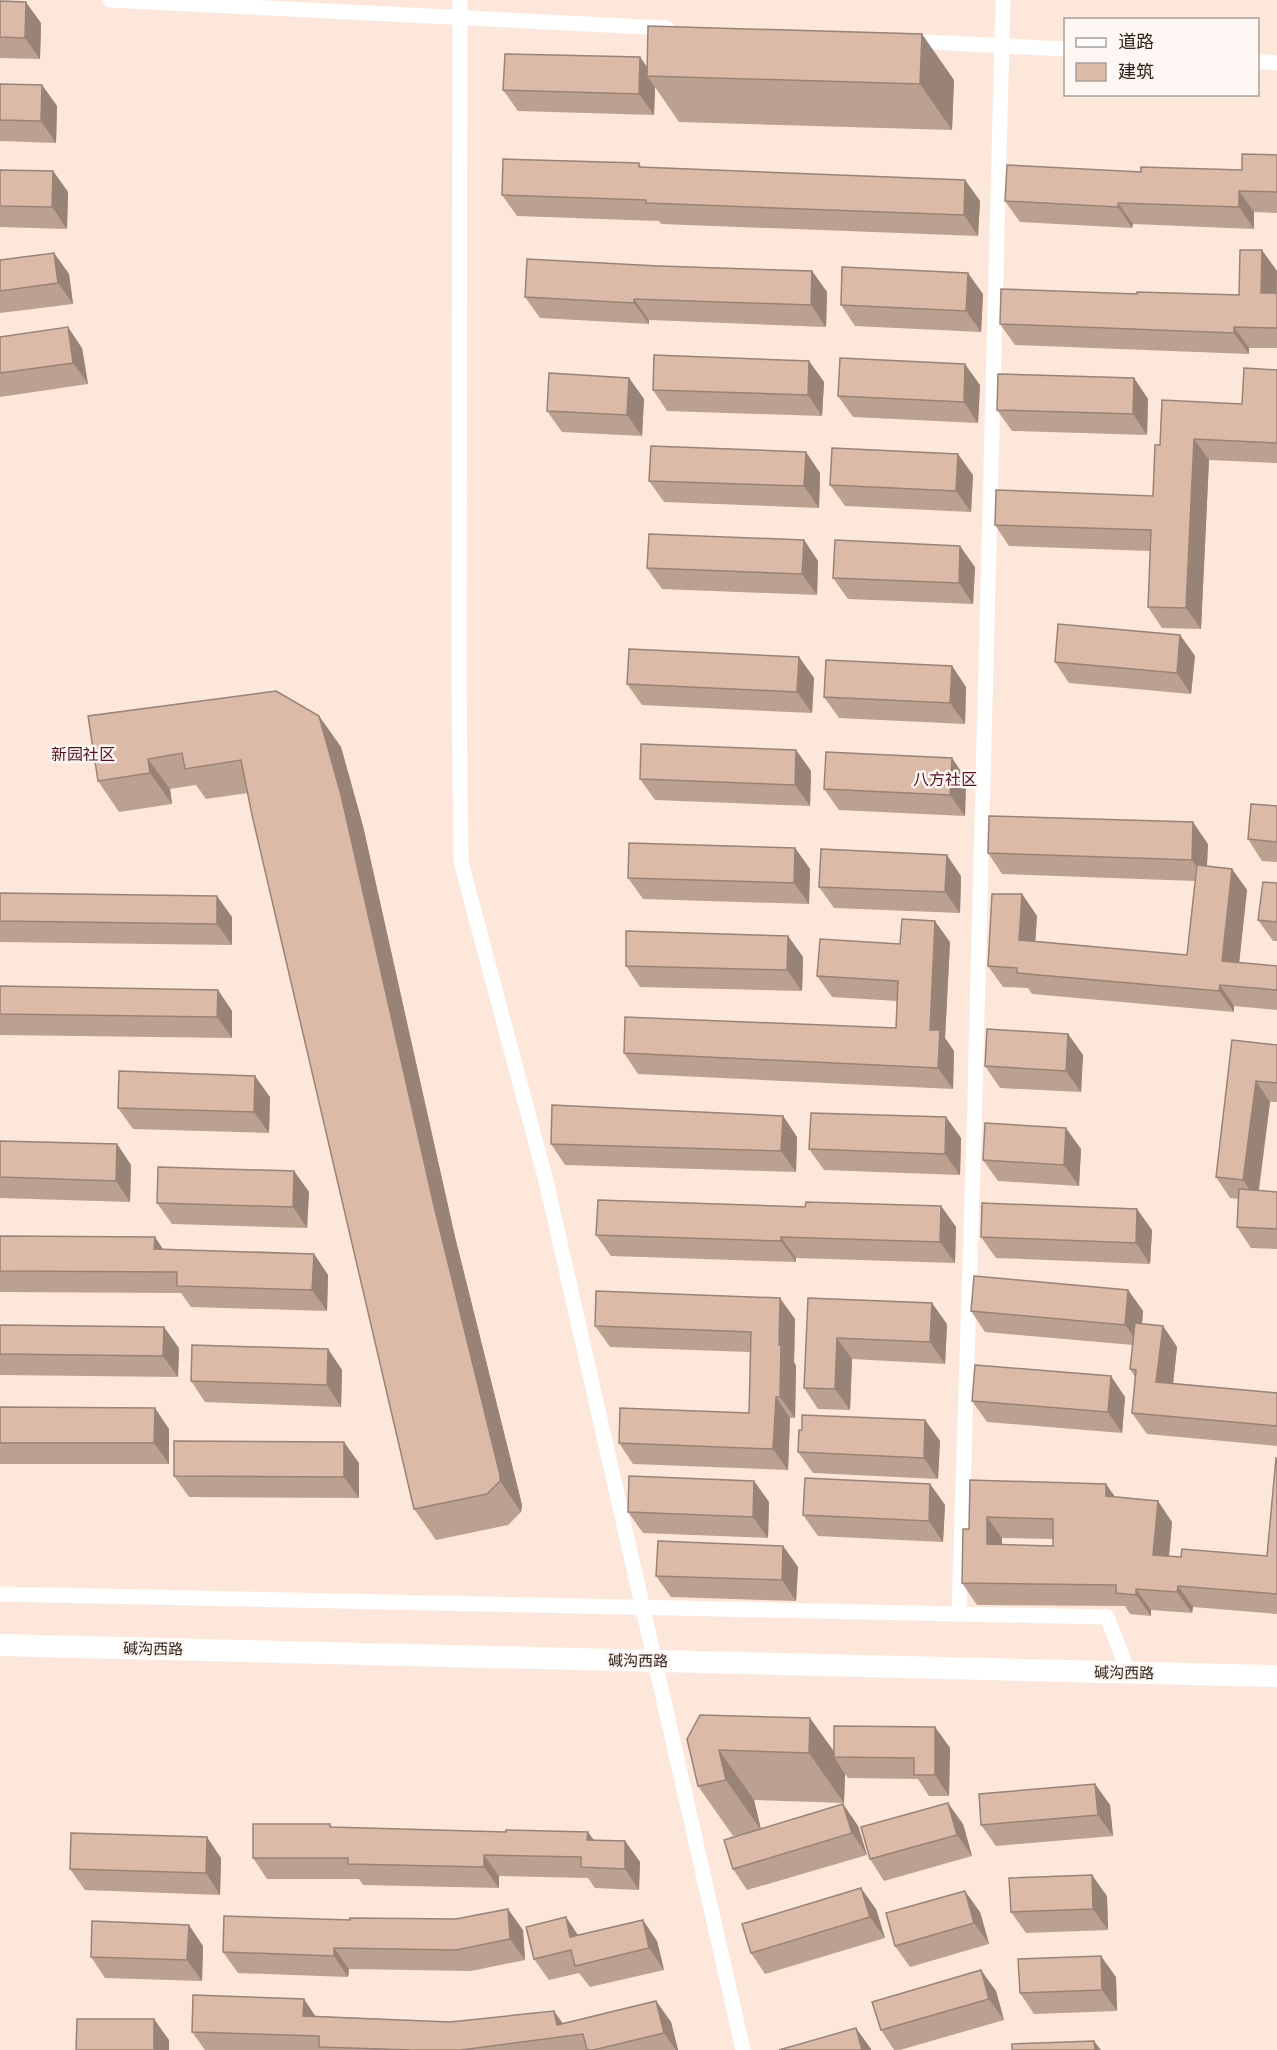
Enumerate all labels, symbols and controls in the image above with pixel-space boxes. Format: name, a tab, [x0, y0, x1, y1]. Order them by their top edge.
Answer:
legend	[1064, 18, 1259, 96]
text: 道路	[1118, 29, 1154, 54]
text: 建筑	[1118, 59, 1154, 84]
district label: 新园社区	[51, 743, 115, 766]
district label: 八方社区	[913, 768, 977, 791]
street label: 碱沟西路	[123, 1637, 183, 1660]
street label: 碱沟西路	[608, 1649, 668, 1672]
street label: 碱沟西路	[1094, 1661, 1154, 1684]

